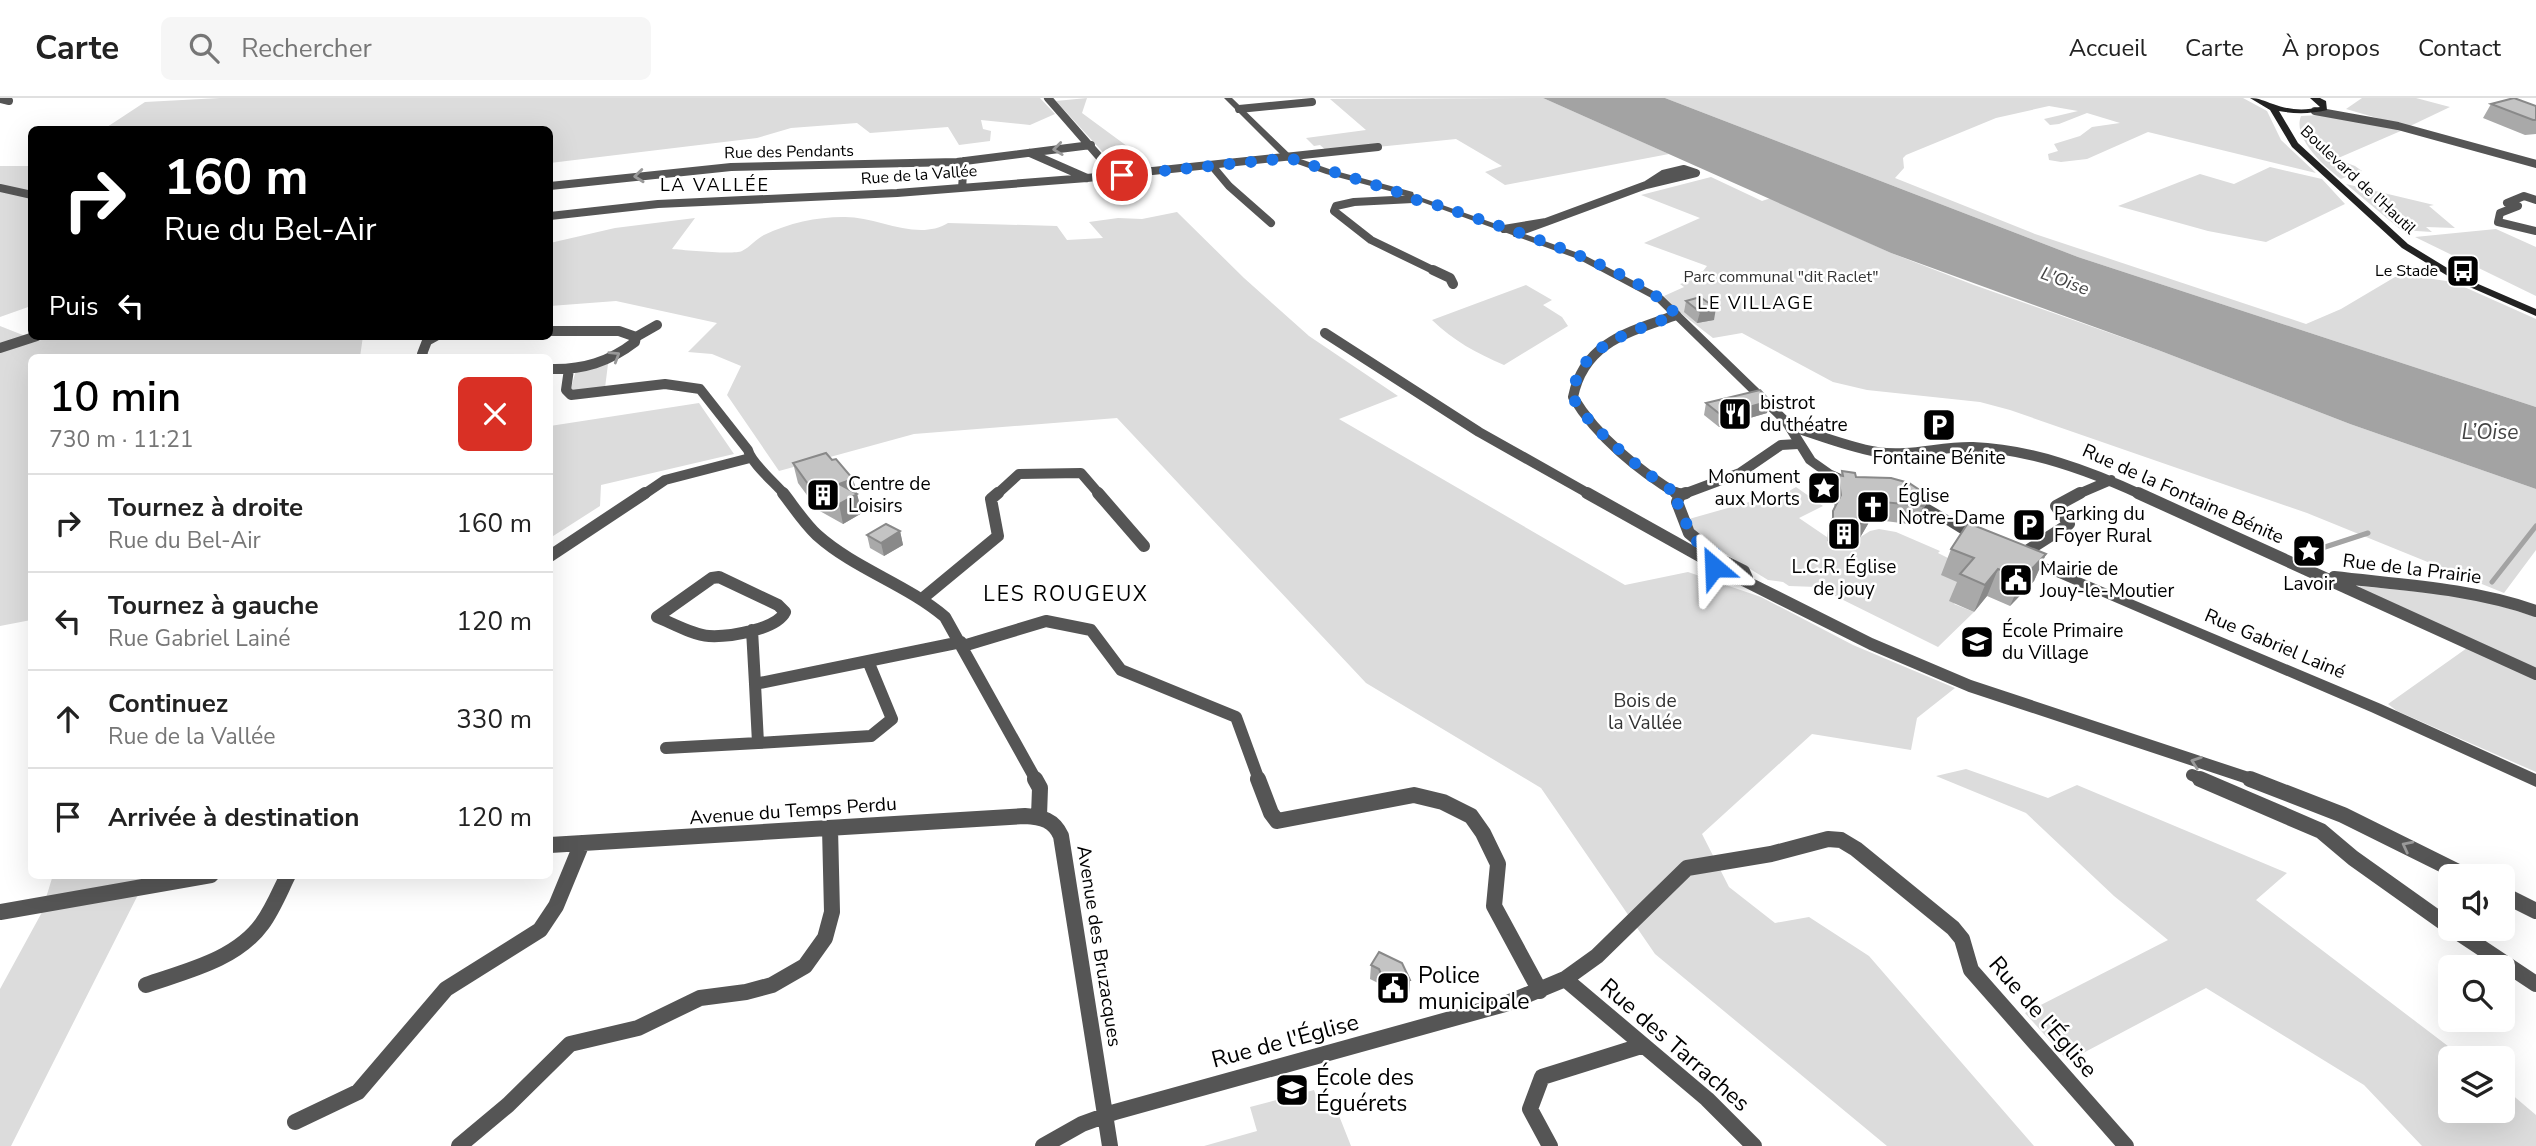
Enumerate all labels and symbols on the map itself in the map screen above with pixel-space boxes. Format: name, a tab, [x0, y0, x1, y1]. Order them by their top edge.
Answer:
street label: Boulevard de l'Hautil	[2295, 121, 2421, 240]
street label: Rue des Pendants	[724, 140, 854, 164]
one-way arrow	[1052, 141, 1063, 156]
pin	[1092, 145, 1152, 205]
street label: Rue de la Vallée	[860, 160, 978, 190]
one-way arrow	[633, 168, 644, 183]
district label: LA VALLÉE	[660, 173, 770, 197]
bus stop icon: Le Stade	[2444, 252, 2482, 290]
place label: Le Stade	[2375, 260, 2438, 282]
water label: L'Oise	[2037, 261, 2093, 301]
park label: Parc communal "dit Raclet"	[1684, 266, 1878, 288]
district label: LE VILLAGE	[1697, 291, 1815, 315]
one-way arrow	[608, 352, 621, 365]
place label: bistrot du théatre	[1760, 390, 1848, 438]
restaurant icon: bistrot du théatre	[1716, 395, 1754, 433]
parking icon: Fontaine Bénite	[1920, 406, 1958, 444]
water label: L’Oise	[2462, 418, 2519, 446]
street label: Rue de la Fontaine Bénite	[2078, 438, 2288, 550]
place label: Fontaine Bénite	[1872, 445, 2006, 471]
place label: Monument aux Morts	[1708, 464, 1800, 512]
place icon: Monument aux Morts	[1805, 469, 1843, 507]
place label: Centre de Loisirs	[848, 471, 931, 519]
building icon: Centre de Loisirs	[804, 476, 842, 514]
place label: Église Notre-Dame	[1898, 483, 2005, 531]
church icon: Église Notre-Dame	[1854, 488, 1892, 526]
place label: Parking du Foyer Rural	[2054, 501, 2152, 549]
parking icon: Parking du Foyer Rural	[2010, 506, 2048, 544]
building icon: L.C.R. Église de jouy	[1825, 515, 1863, 553]
position arrow	[1677, 530, 1751, 604]
place icon: Lavoir	[2290, 532, 2328, 570]
street label: Rue de la Prairie	[2341, 548, 2483, 590]
place label: L.C.R. Église de jouy	[1792, 554, 1896, 602]
place label: Mairie de Jouy-le-Moutier	[2039, 556, 2174, 604]
public building icon: Mairie de Jouy-le-Moutier	[1997, 561, 2035, 599]
place label: Lavoir	[2283, 571, 2335, 597]
district label: LES ROUGEUX	[983, 580, 1149, 608]
street label: Rue Gabriel Lainé	[2201, 603, 2349, 685]
place label: École Primaire du Village	[2002, 618, 2123, 666]
school or university icon: École Primaire du Village	[1958, 623, 1996, 661]
park label: Bois de la Vallée	[1608, 688, 1682, 736]
one-way arrow	[2190, 756, 2203, 770]
street label: Avenue du Temps Perdu	[688, 791, 898, 831]
one-way arrow	[2402, 840, 2414, 854]
street label: Avenue des Bruzacques	[1070, 844, 1128, 1048]
street label: Rue de l'Église	[1982, 950, 2104, 1084]
place label: Police municipale	[1418, 960, 1530, 1017]
public building icon: Police municipale	[1374, 969, 1412, 1007]
street label: Rue des Tarraches	[1594, 971, 1756, 1119]
street label: Rue de l'Église	[1208, 1006, 1362, 1076]
place label: École des Éguérets	[1316, 1062, 1414, 1119]
school or university icon: École des Éguérets	[1273, 1071, 1311, 1109]

